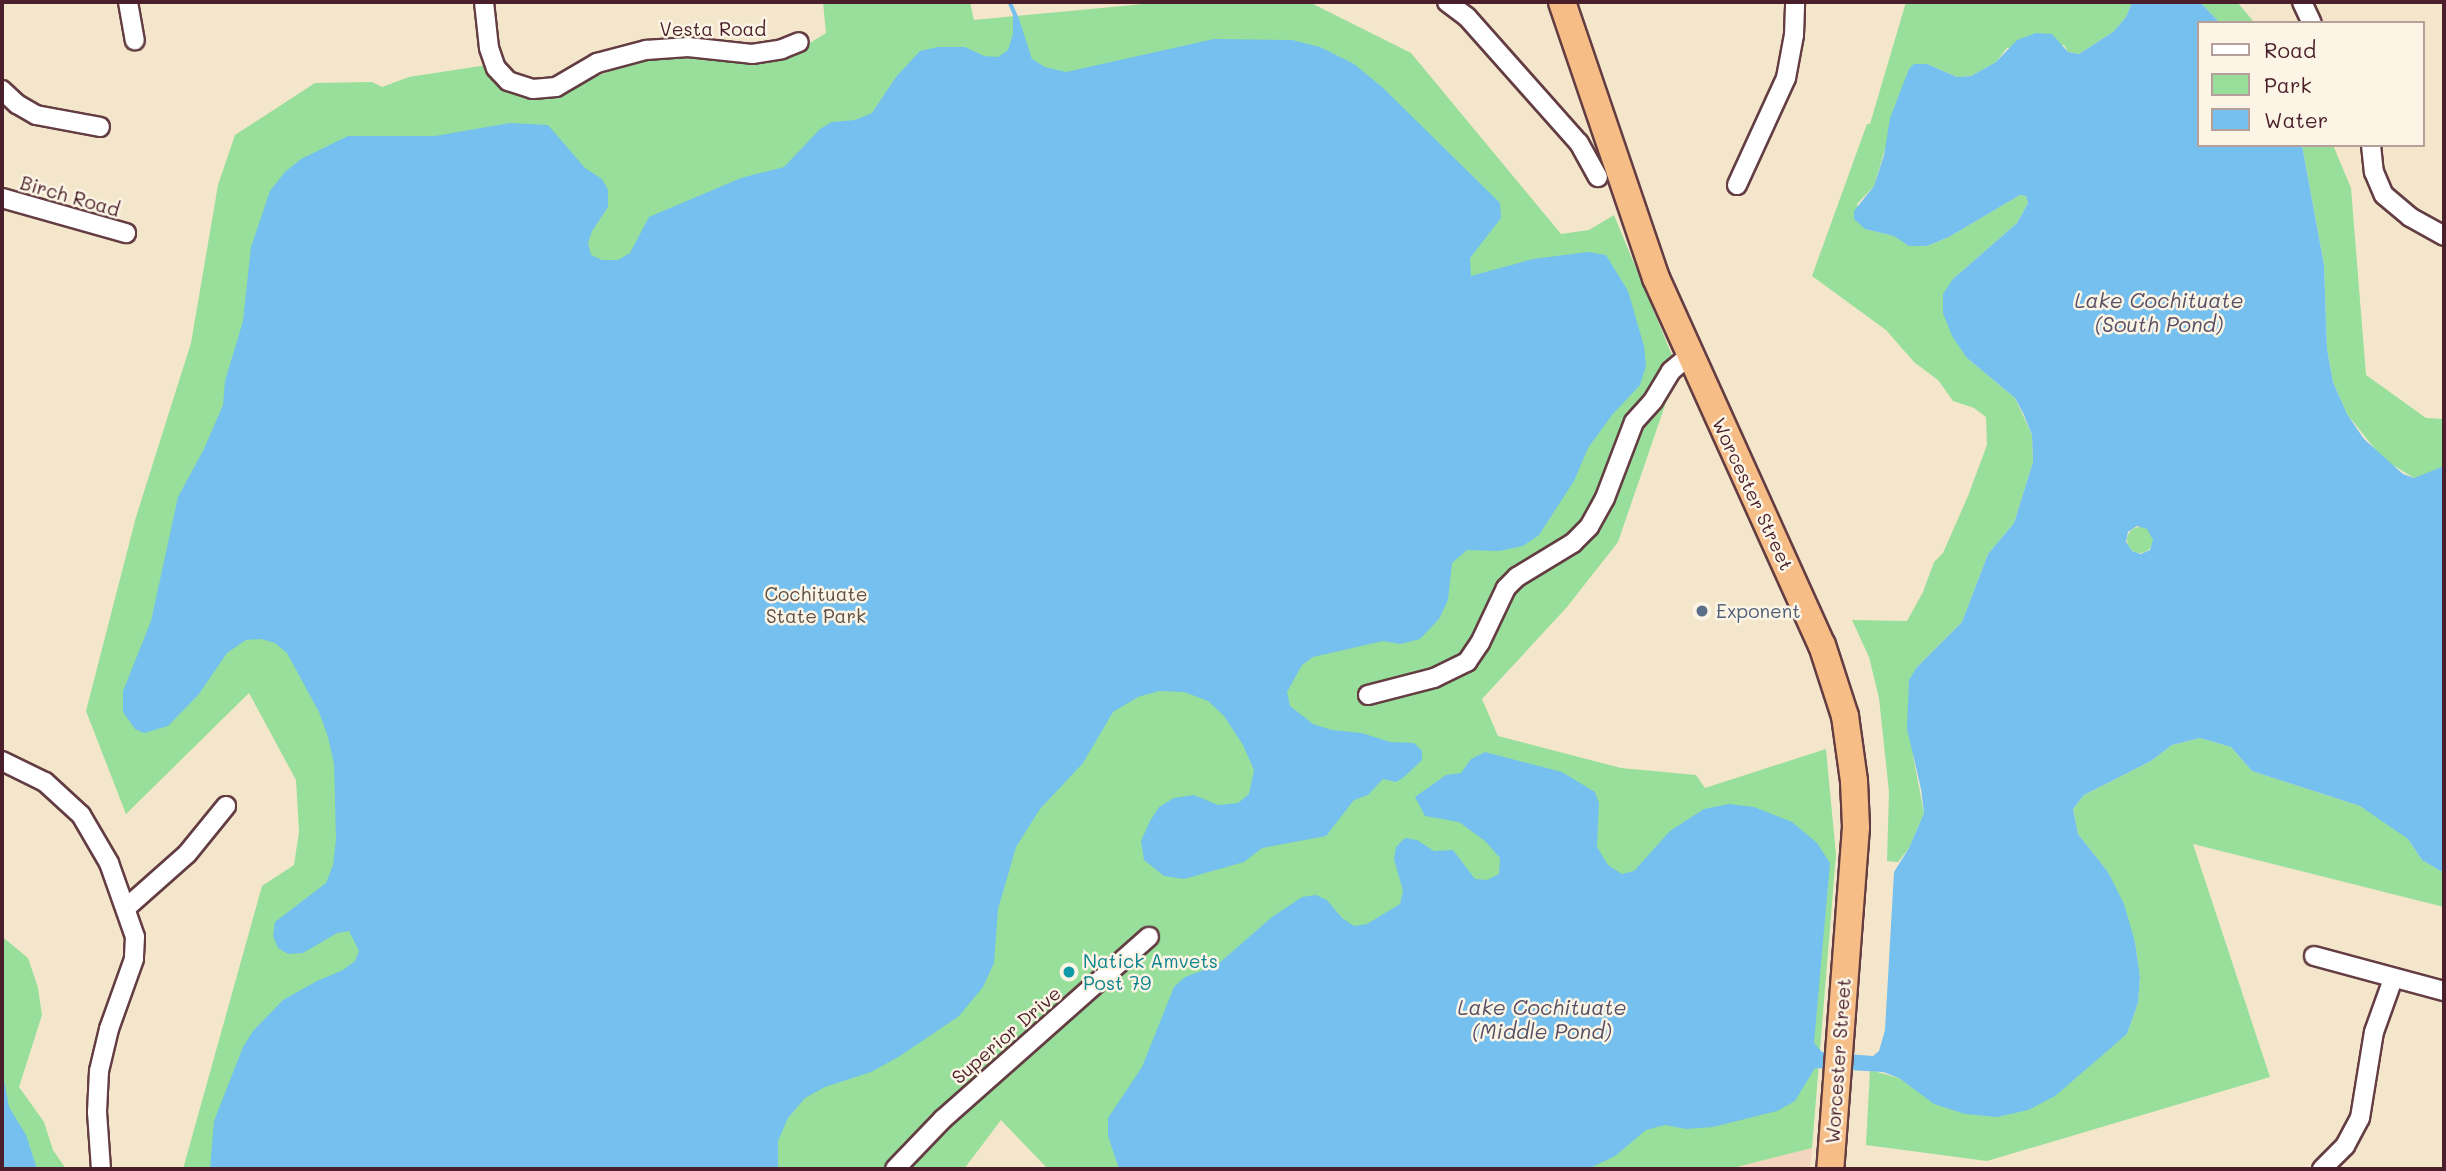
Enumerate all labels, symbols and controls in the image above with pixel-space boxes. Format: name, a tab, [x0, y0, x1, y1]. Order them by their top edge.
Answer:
street label: Vesta Road	[660, 18, 766, 40]
legend	[2198, 21, 2425, 147]
text: Road	[2264, 36, 2316, 63]
text: Park	[2264, 71, 2312, 98]
text: Water	[2264, 106, 2328, 133]
street label: Birch Road	[18, 171, 122, 221]
water label: Lake Cochituate (South Pond)	[2074, 287, 2244, 337]
street label: Worcester Street	[1708, 414, 1798, 574]
park label: Cochituate State Park	[764, 583, 868, 627]
place label: Exponent	[1716, 600, 1801, 622]
marker: Exponent	[1694, 603, 1710, 619]
place label: Natick Amvets Post 79	[1083, 950, 1218, 994]
marker: Natick Amvets Post 79	[1061, 964, 1077, 980]
street label: Worcester Street	[1821, 977, 1855, 1145]
street label: Superior Drive	[947, 981, 1065, 1089]
water label: Lake Cochituate (Middle Pond)	[1457, 994, 1627, 1044]

